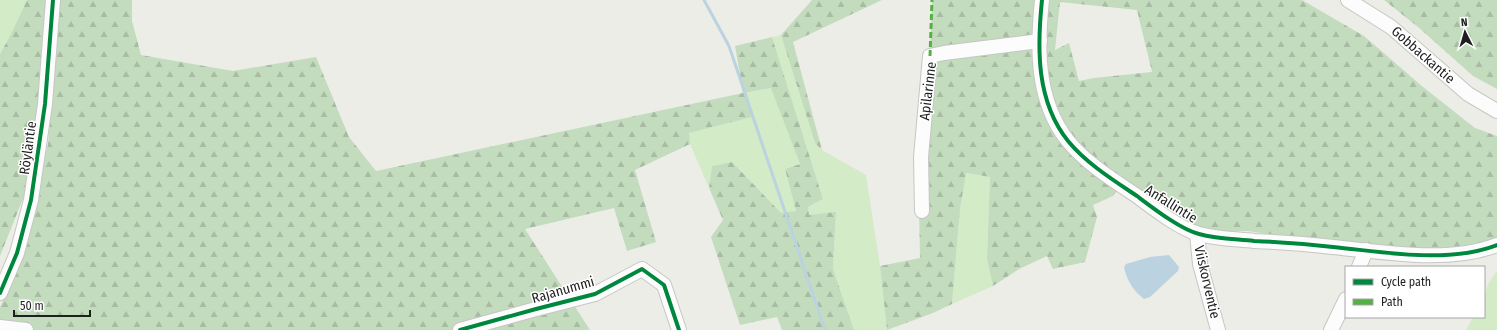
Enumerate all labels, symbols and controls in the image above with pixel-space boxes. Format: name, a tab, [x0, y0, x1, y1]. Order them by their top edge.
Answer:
north arrow	[1445, 12, 1485, 52]
text: N	[1460, 16, 1468, 29]
street label: Gobbackantie	[1388, 23, 1458, 87]
street label: Apilarinne	[916, 61, 940, 121]
street label: Röyläntie	[16, 120, 40, 176]
street label: Anfallintie	[1142, 181, 1200, 227]
street label: Viiskorventie	[1190, 244, 1224, 320]
legend	[1345, 266, 1485, 318]
street label: Rajanummi	[530, 273, 596, 307]
text: Cycle path	[1381, 275, 1431, 289]
scale bar	[14, 292, 90, 318]
text: Path	[1381, 295, 1403, 309]
text: 50 m	[20, 299, 44, 313]

